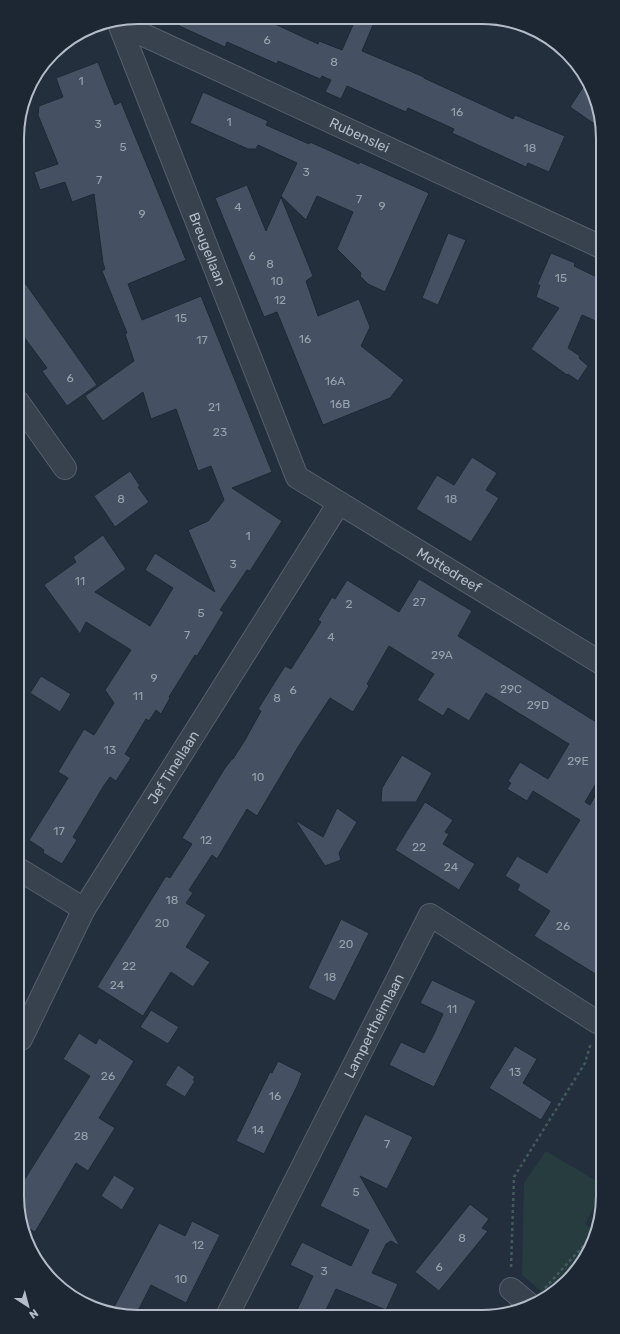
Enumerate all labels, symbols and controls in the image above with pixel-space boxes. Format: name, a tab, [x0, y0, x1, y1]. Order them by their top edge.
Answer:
house number: 6	[263, 33, 271, 47]
house number: 8	[330, 55, 338, 69]
house number: 1	[78, 74, 84, 88]
house number: 16	[451, 105, 463, 119]
street label: Rubenslei	[327, 114, 392, 156]
house number: 1	[226, 115, 232, 129]
house number: 3	[94, 117, 102, 131]
house number: 5	[119, 140, 127, 154]
house number: 18	[524, 141, 536, 155]
house number: 3	[302, 165, 310, 179]
house number: 7	[96, 173, 102, 187]
house number: 7	[356, 192, 362, 206]
house number: 9	[378, 199, 386, 213]
house number: 4	[234, 200, 242, 214]
house number: 9	[138, 207, 146, 221]
street label: Breugellaan	[185, 210, 230, 288]
house number: 6	[248, 249, 256, 263]
house number: 8	[266, 257, 274, 271]
house number: 15	[555, 271, 567, 285]
house number: 10	[271, 274, 283, 288]
house number: 12	[274, 293, 286, 307]
house number: 15	[175, 311, 187, 325]
house number: 16	[299, 332, 311, 346]
house number: 17	[196, 333, 208, 347]
house number: 6	[66, 371, 74, 385]
house number: 16A	[325, 374, 345, 388]
house number: 16B	[330, 397, 350, 411]
house number: 21	[208, 400, 220, 414]
house number: 23	[213, 425, 227, 439]
house number: 8	[117, 492, 125, 506]
house number: 18	[445, 492, 457, 506]
house number: 1	[245, 529, 251, 543]
street label: Mottedreef	[414, 544, 485, 596]
house number: 3	[229, 557, 237, 571]
house number: 11	[75, 574, 85, 588]
house number: 27	[412, 595, 426, 609]
house number: 2	[345, 597, 353, 611]
house number: 5	[197, 606, 205, 620]
house number: 7	[184, 628, 190, 642]
house number: 4	[327, 630, 335, 644]
house number: 29A	[431, 648, 453, 662]
house number: 9	[150, 671, 158, 685]
house number: 29C	[500, 682, 522, 696]
house number: 6	[289, 683, 297, 697]
house number: 11	[133, 689, 143, 703]
house number: 8	[273, 691, 281, 705]
house number: 29D	[527, 698, 549, 712]
street label: Jef Tinellaan	[144, 727, 202, 807]
house number: 13	[104, 743, 116, 757]
house number: 29E	[567, 754, 589, 768]
house number: 10	[252, 770, 264, 784]
house number: 17	[53, 824, 65, 838]
house number: 12	[200, 833, 212, 847]
house number: 22	[412, 840, 426, 854]
house number: 24	[444, 860, 459, 874]
house number: 18	[166, 893, 178, 907]
house number: 20	[155, 916, 169, 930]
house number: 26	[556, 919, 570, 933]
house number: 20	[339, 937, 353, 951]
house number: 22	[122, 959, 136, 973]
house number: 18	[324, 970, 336, 984]
street label: Lampertheimlaan	[340, 971, 407, 1081]
house number: 24	[110, 978, 125, 992]
house number: 11	[447, 1002, 457, 1016]
house number: 13	[509, 1065, 521, 1079]
house number: 26	[101, 1069, 115, 1083]
house number: 16	[269, 1089, 281, 1103]
house number: 14	[252, 1123, 265, 1137]
house number: 28	[74, 1129, 88, 1143]
house number: 7	[384, 1137, 390, 1151]
house number: 5	[352, 1185, 360, 1199]
house number: 8	[458, 1231, 466, 1245]
house number: 12	[192, 1238, 204, 1252]
house number: 6	[435, 1260, 443, 1274]
house number: 3	[320, 1264, 328, 1278]
house number: 10	[175, 1272, 187, 1286]
north arrow	[8, 1286, 48, 1326]
text: N	[26, 1306, 41, 1321]

